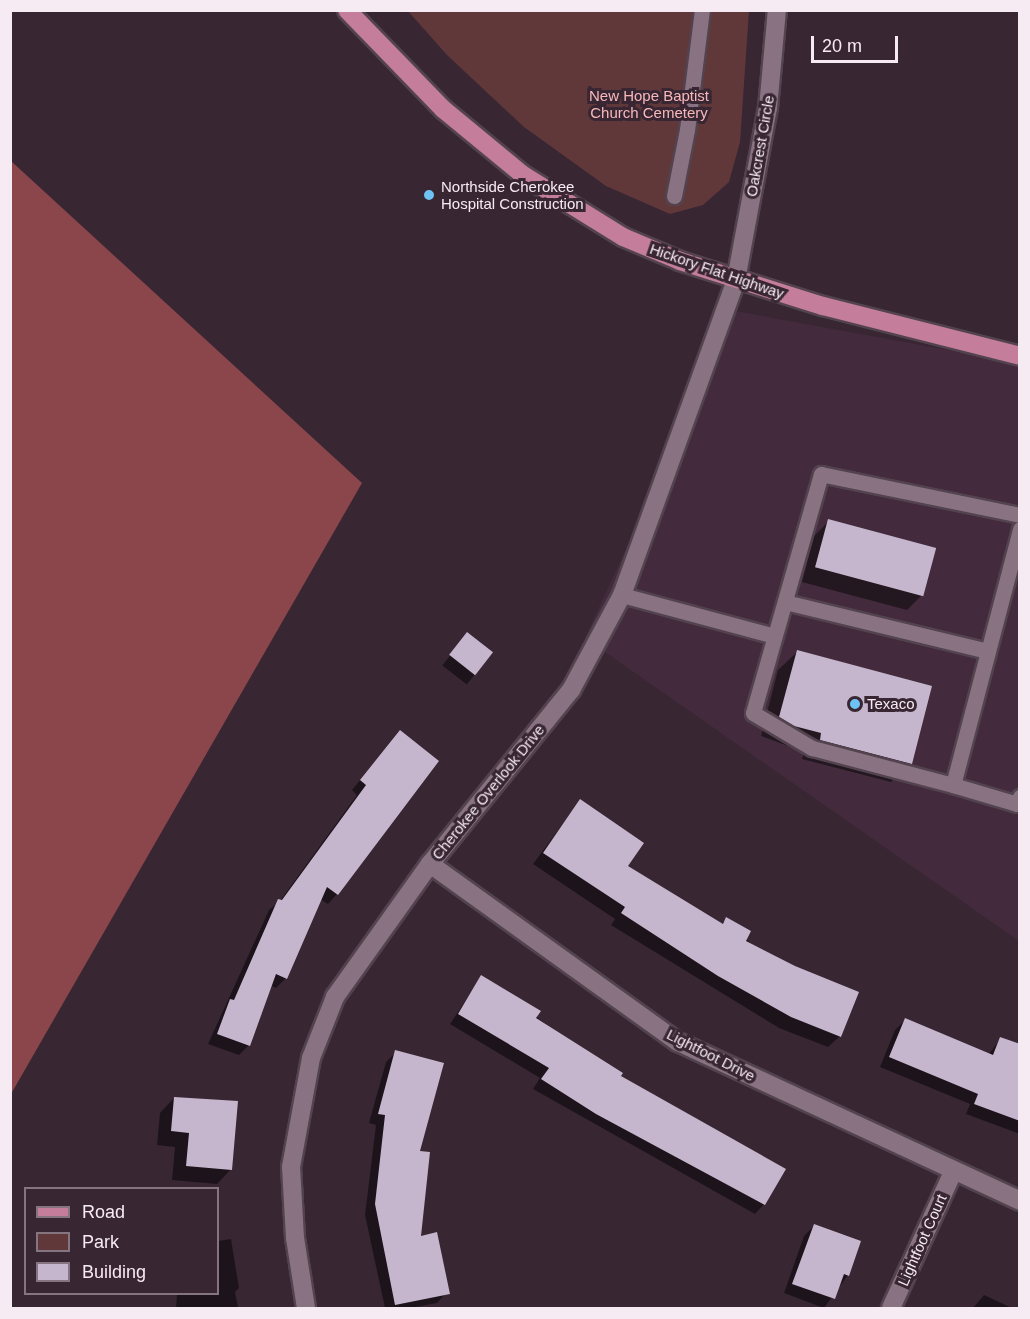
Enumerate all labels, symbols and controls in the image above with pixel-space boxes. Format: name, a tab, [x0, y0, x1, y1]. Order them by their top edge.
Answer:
scale bar	[814, 24, 901, 62]
text: 20 m	[822, 36, 862, 56]
park label: New Hope Baptist Church Cemetery	[589, 86, 709, 121]
street label: Oakcrest Circle	[742, 94, 778, 198]
place label: Northside Cherokee Hospital Construction	[441, 177, 584, 212]
marker: Northside Cherokee Hospital Construction	[422, 188, 436, 202]
street label: Hickory Flat Highway	[647, 240, 787, 302]
place label: Texaco	[867, 695, 915, 713]
marker: Texaco	[848, 697, 862, 711]
street label: Cherokee Overlook Drive	[428, 721, 548, 863]
street label: Lightfoot Drive	[664, 1025, 758, 1085]
legend	[24, 1187, 219, 1295]
street label: Lightfoot Court	[894, 1191, 950, 1289]
text: Road	[82, 1202, 125, 1222]
text: Park	[82, 1232, 119, 1252]
text: Building	[82, 1262, 146, 1282]

